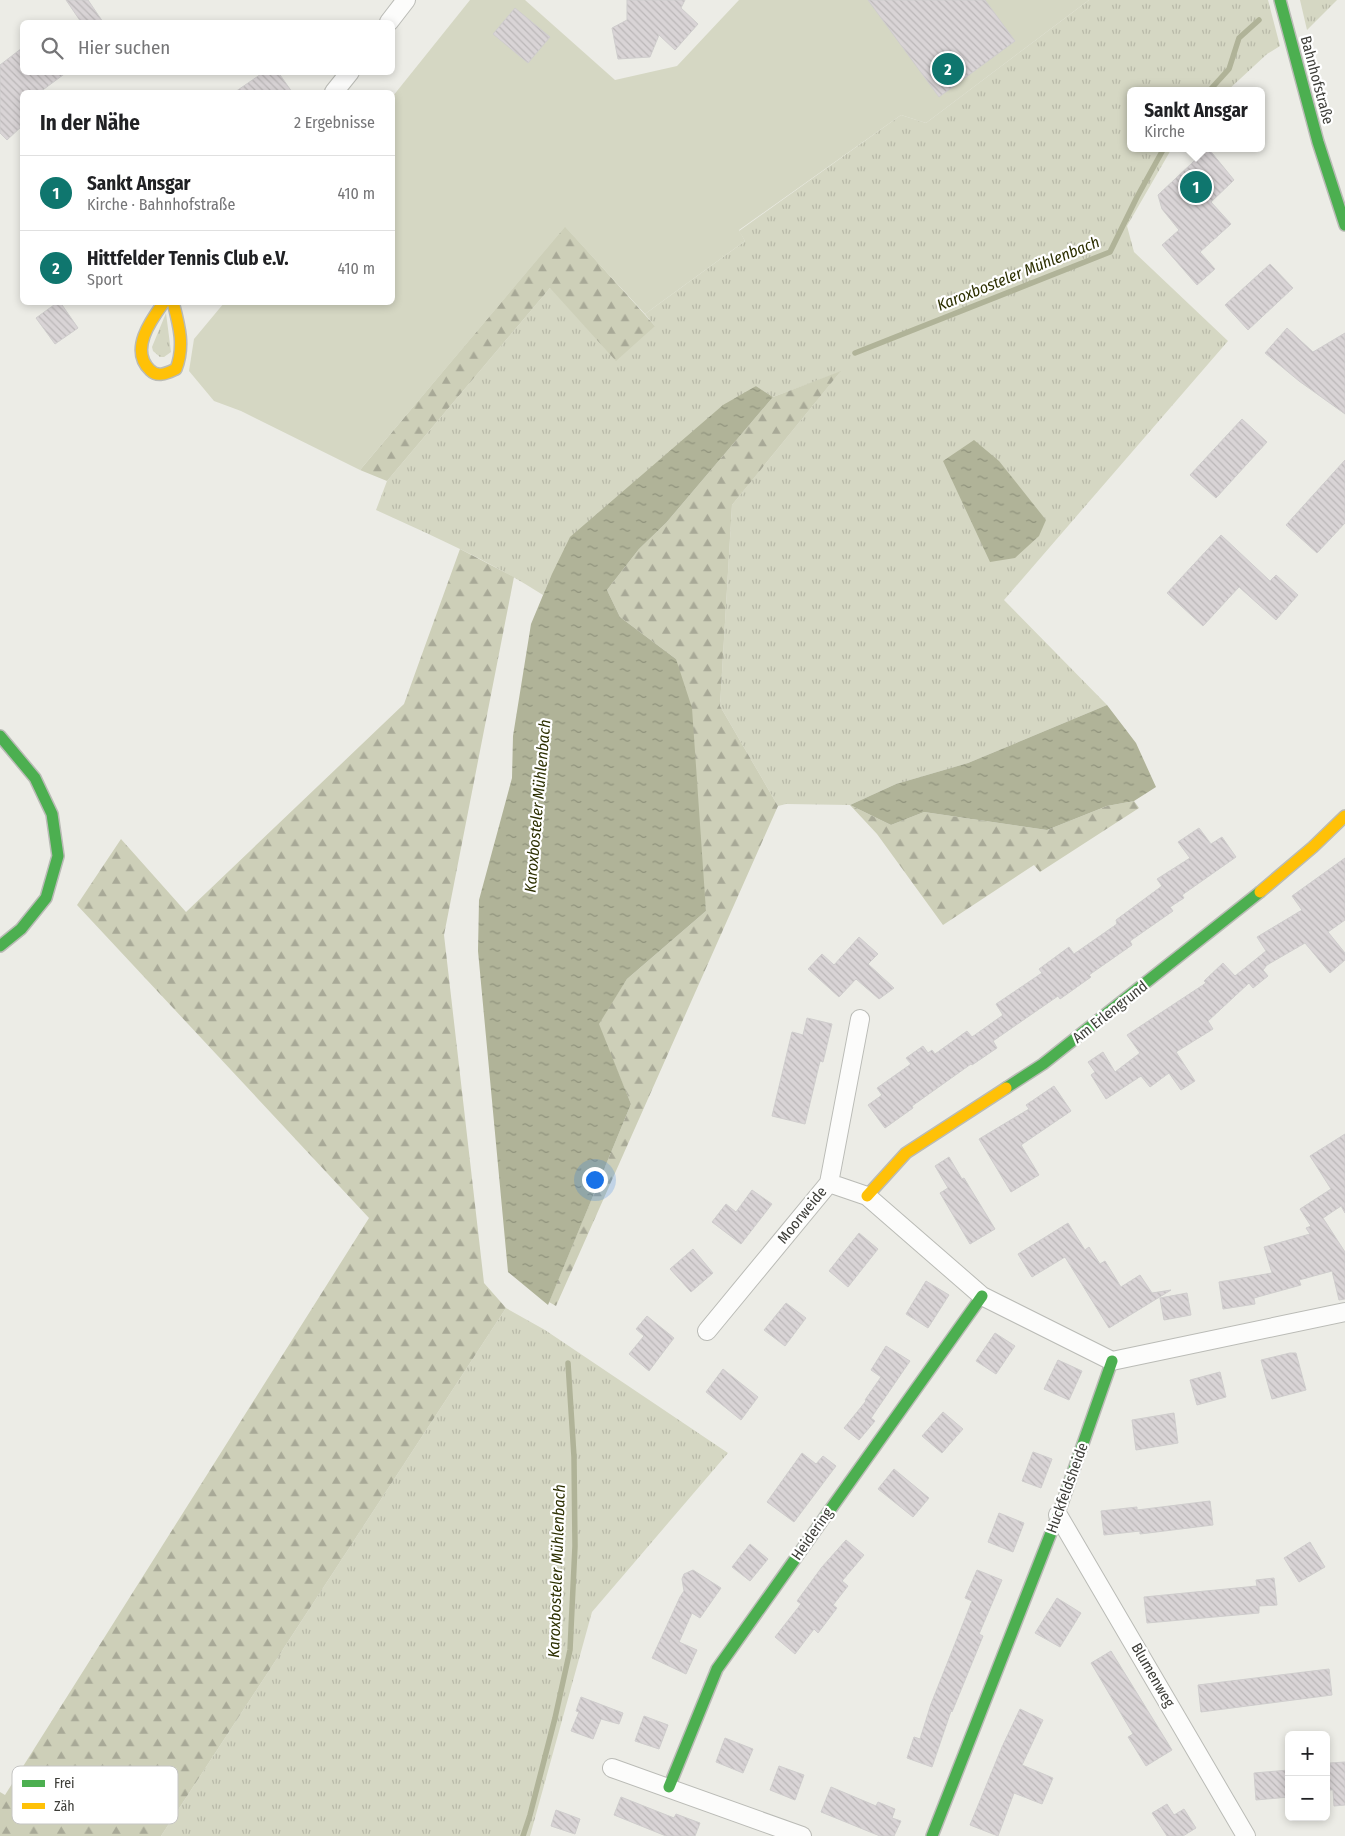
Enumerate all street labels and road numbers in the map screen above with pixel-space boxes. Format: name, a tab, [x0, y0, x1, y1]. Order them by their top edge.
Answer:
street label: Bahnhofstraße	[1297, 34, 1337, 126]
street label: Am Erlengrund	[1069, 977, 1151, 1047]
street label: Moorweide	[774, 1183, 830, 1247]
street label: Huckfeldsheide	[1042, 1440, 1092, 1536]
street label: Heidering	[788, 1504, 836, 1564]
street label: Blumenweg	[1127, 1640, 1179, 1710]

